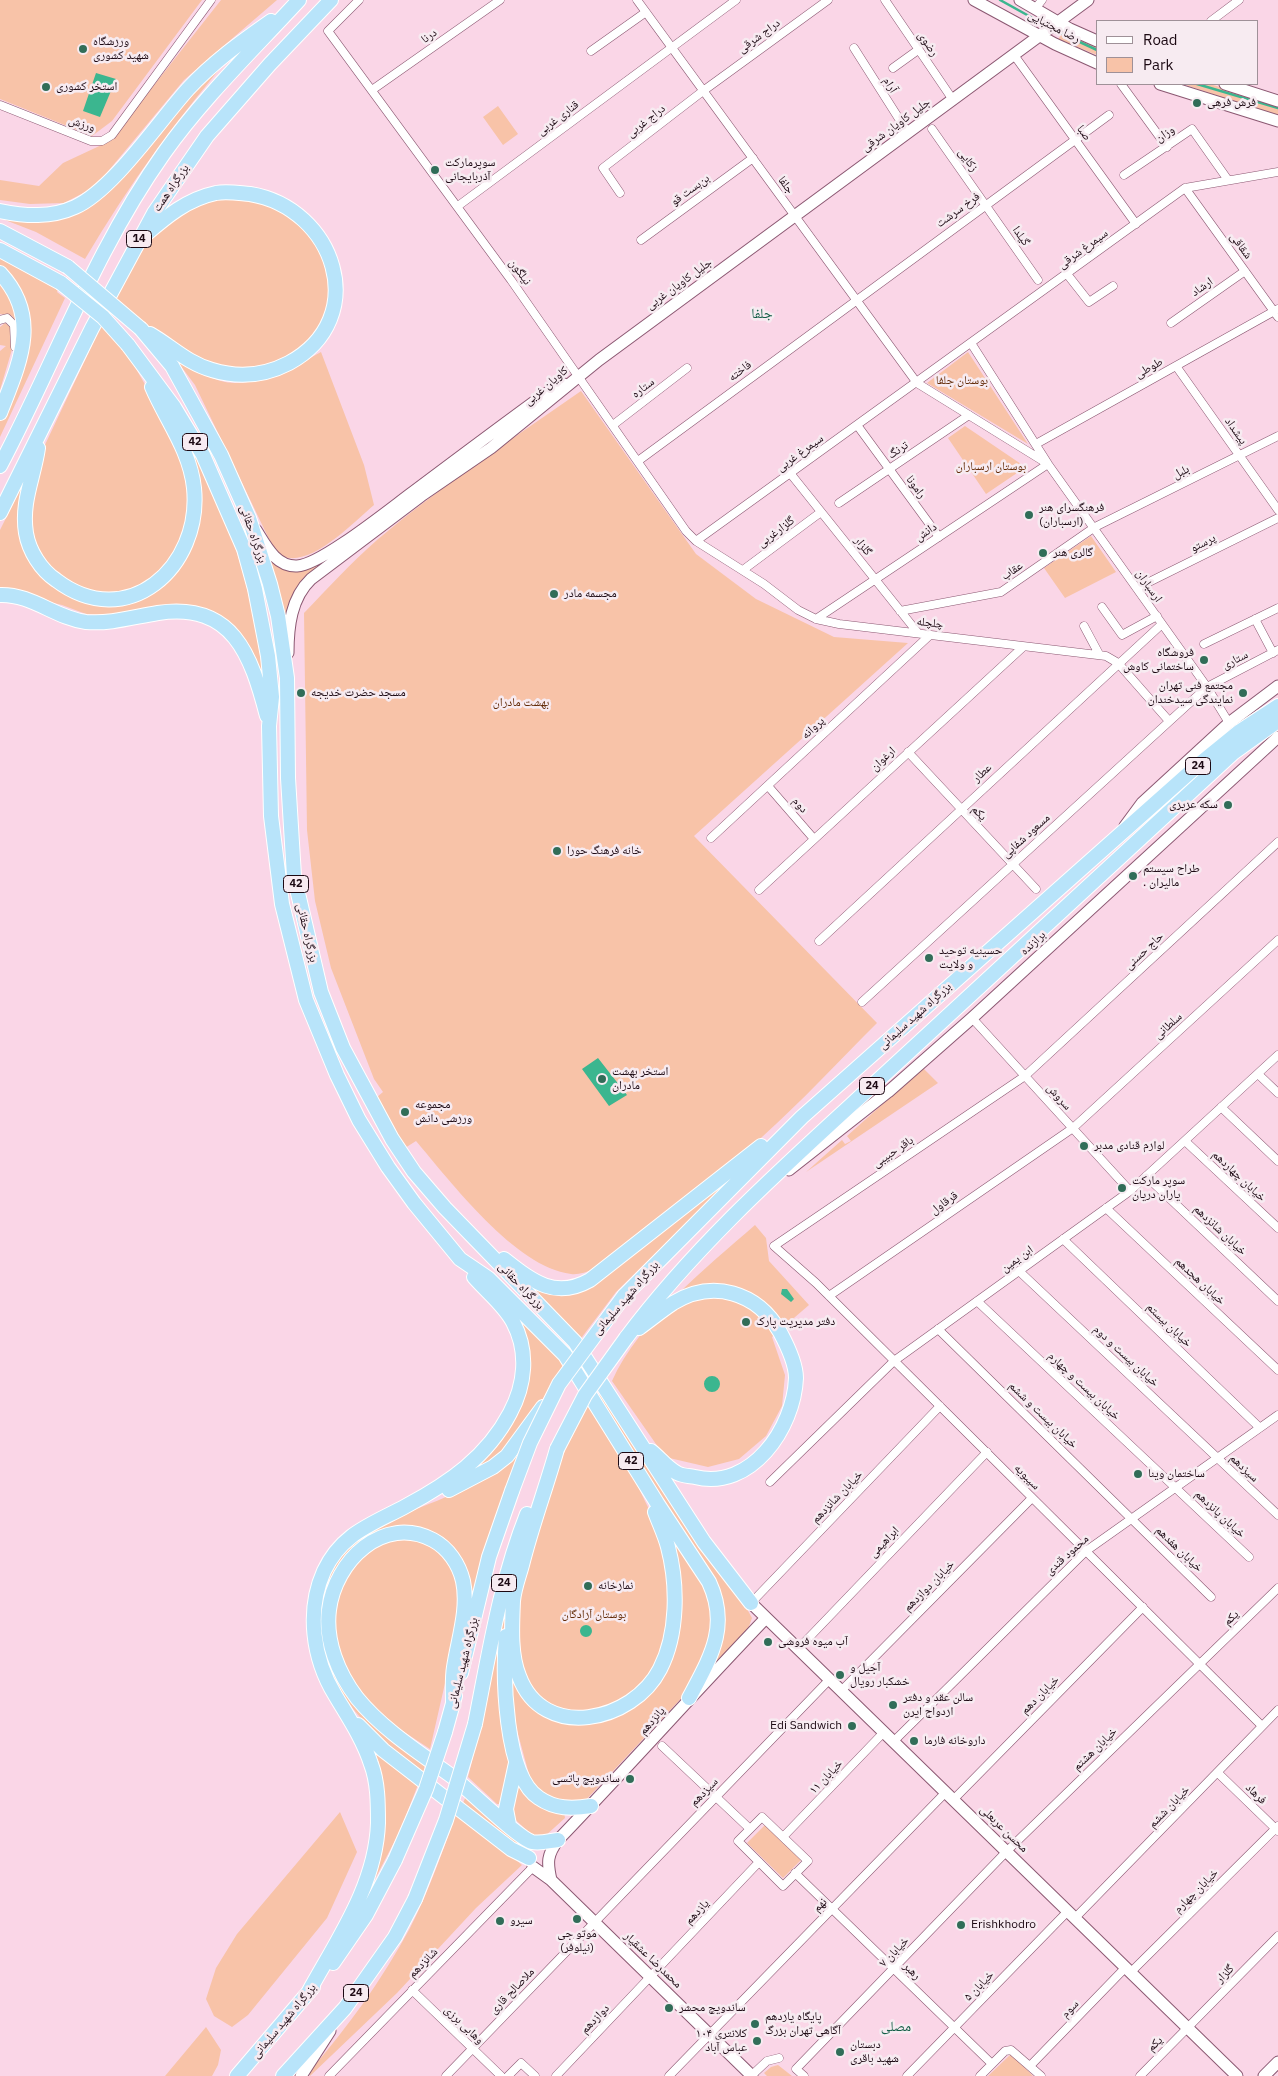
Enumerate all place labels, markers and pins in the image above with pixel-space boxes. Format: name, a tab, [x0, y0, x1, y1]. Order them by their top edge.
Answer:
place label: ورزشگاه شهید کشوری	[93, 35, 149, 63]
marker: ورزشگاه شهید کشوری	[77, 43, 89, 55]
place label: استخر کشوری	[56, 80, 117, 94]
marker: استخر کشوری	[40, 81, 52, 93]
place label: فرش فرهی	[1207, 96, 1256, 110]
marker: فرش فرهی	[1191, 97, 1203, 109]
place label: سوپرمارکت آذربایجانی	[445, 156, 495, 184]
marker: سوپرمارکت آذربایجانی	[429, 164, 441, 176]
place label: فرهنگسرای هنر (ارسباران)	[1039, 501, 1104, 529]
marker: فرهنگسرای هنر (ارسباران)	[1023, 509, 1035, 521]
place label: گالری هنر	[1053, 546, 1093, 560]
marker: گالری هنر	[1037, 547, 1049, 559]
place label: مجسمه مادر	[564, 587, 617, 601]
marker: مجسمه مادر	[548, 588, 560, 600]
place label: فروشگاه ساختمانی کاوش	[1123, 646, 1194, 674]
marker: فروشگاه ساختمانی کاوش	[1198, 654, 1210, 666]
place label: مجتمع فنی تهران نمایندگی سیدخندان	[1148, 679, 1233, 707]
place label: مسجد حضرت خدیجه	[311, 686, 406, 700]
marker: مسجد حضرت خدیجه	[295, 687, 307, 699]
marker: مجتمع فنی تهران نمایندگی سیدخندان	[1237, 687, 1249, 699]
place label: سکه عزیزی	[1169, 798, 1218, 812]
marker: سکه عزیزی	[1222, 799, 1234, 811]
place label: خانه فرهنگ حورا	[567, 844, 642, 858]
marker: خانه فرهنگ حورا	[551, 845, 563, 857]
place label: طراح سیستم . مالیران	[1143, 862, 1200, 890]
marker: طراح سیستم . مالیران	[1127, 870, 1139, 882]
place label: حسینیه توحید و ولایت	[939, 944, 1002, 972]
marker: حسینیه توحید و ولایت	[923, 952, 935, 964]
place label: استخر بهشت مادران	[612, 1065, 668, 1093]
marker: استخر بهشت مادران	[596, 1073, 608, 1085]
place label: مجموعه ورزشی دانش	[415, 1098, 472, 1126]
marker: مجموعه ورزشی دانش	[399, 1106, 411, 1118]
place label: لوازم قنادى مدبر	[1094, 1139, 1164, 1153]
marker: لوازم قنادى مدبر	[1078, 1140, 1090, 1152]
place label: سوپر مارکت یاران دریان	[1132, 1174, 1185, 1202]
marker: سوپر مارکت یاران دریان	[1116, 1182, 1128, 1194]
place label: دفتر مدیریت پارک	[756, 1315, 835, 1329]
marker: دفتر مدیریت پارک	[740, 1316, 752, 1328]
place label: ساختمان وینا	[1148, 1467, 1205, 1481]
marker: ساختمان وینا	[1132, 1468, 1144, 1480]
place label: نمازخانه	[598, 1579, 633, 1593]
marker: نمازخانه	[582, 1580, 594, 1592]
place label: آب میوه فروشی	[778, 1635, 848, 1649]
marker: آب میوه فروشی	[762, 1636, 774, 1648]
place label: آجیل و خشکبار رویال	[850, 1661, 910, 1689]
marker: آجیل و خشکبار رویال	[834, 1669, 846, 1681]
place label: سالن عقد و دفتر ازدواج ایرن	[903, 1691, 973, 1719]
marker: سالن عقد و دفتر ازدواج ایرن	[887, 1699, 899, 1711]
place label: Edi Sandwich	[770, 1719, 842, 1733]
marker: Edi Sandwich	[846, 1720, 858, 1732]
place label: داروخانه فارما	[924, 1734, 986, 1748]
marker: داروخانه فارما	[908, 1735, 920, 1747]
place label: ساندویچ پاتسی	[552, 1772, 620, 1786]
marker: ساندویچ پاتسی	[624, 1773, 636, 1785]
marker: موتو جی (نیلوفر)	[571, 1913, 583, 1925]
place label: سیرو	[510, 1914, 533, 1928]
marker: سیرو	[494, 1915, 506, 1927]
place label: Erishkhodro	[971, 1918, 1036, 1932]
marker: Erishkhodro	[955, 1919, 967, 1931]
place label: موتو جی (نیلوفر)	[557, 1927, 597, 1955]
place label: ساندویچ محشر	[679, 2001, 746, 2015]
marker: ساندویچ محشر	[663, 2002, 675, 2014]
place label: پایگاه یازدهم آگاهی تهران بزرگ	[765, 2010, 841, 2038]
marker: پایگاه یازدهم آگاهی تهران بزرگ	[749, 2018, 761, 2030]
place label: کلانتری ۱۰۴ عباس آباد	[696, 2027, 747, 2055]
marker: کلانتری ۱۰۴ عباس آباد	[751, 2035, 763, 2047]
place label: دبستان شهید باقری	[850, 2038, 899, 2066]
marker: دبستان شهید باقری	[834, 2046, 846, 2058]

